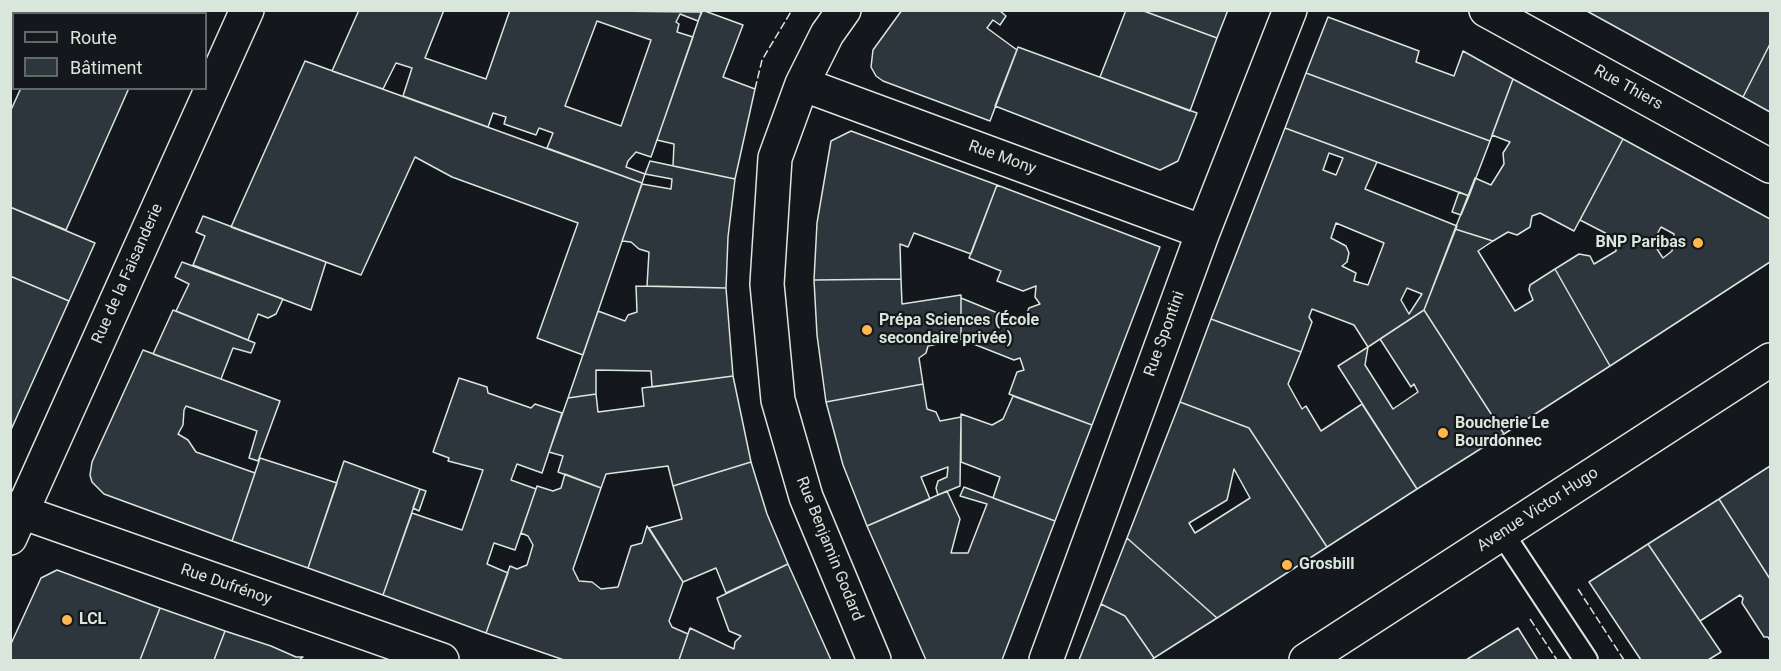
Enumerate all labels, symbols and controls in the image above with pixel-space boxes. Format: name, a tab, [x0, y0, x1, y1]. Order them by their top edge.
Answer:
legend	[12, 12, 207, 90]
text: Route	[70, 27, 117, 48]
text: Bâtiment	[70, 57, 142, 78]
street label: Rue Thiers	[1590, 61, 1666, 115]
street label: Rue Mony	[966, 137, 1038, 179]
street label: Rue de la Faisanderie	[88, 201, 168, 347]
place label: BNP Paribas	[1596, 233, 1686, 253]
marker: BNP Paribas	[1691, 236, 1705, 250]
street label: Rue Spontini	[1141, 289, 1189, 379]
place label: Prépa Sciences (École secondaire privée)	[879, 311, 1039, 349]
marker: Prépa Sciences (École secondaire privée)	[860, 323, 874, 337]
place label: Boucherie Le Bourdonnec	[1455, 414, 1549, 452]
marker: Boucherie Le Bourdonnec	[1436, 426, 1450, 440]
street label: Avenue Victor Hugo	[1474, 464, 1602, 556]
street label: Rue Benjamin Godard	[791, 474, 867, 624]
place label: Grosbill	[1299, 555, 1354, 575]
marker: Grosbill	[1280, 558, 1294, 572]
street label: Rue Dufrénoy	[178, 560, 274, 610]
place label: LCL	[79, 610, 106, 630]
marker: LCL	[60, 613, 74, 627]

